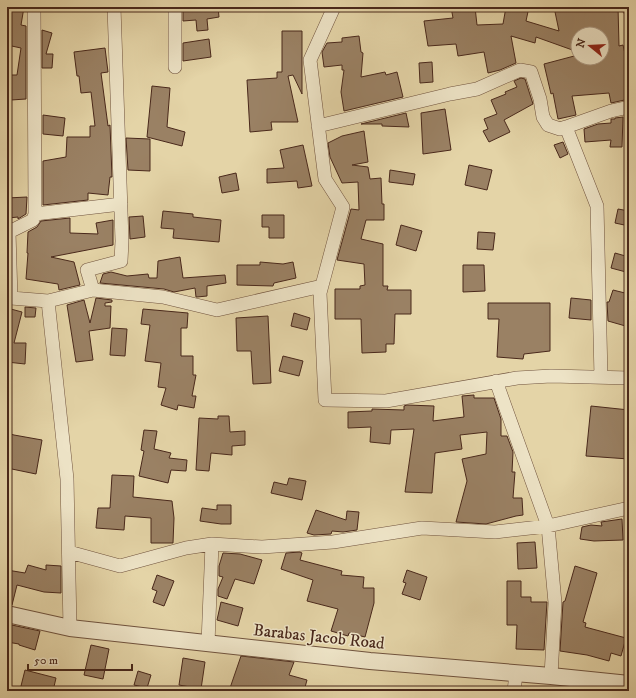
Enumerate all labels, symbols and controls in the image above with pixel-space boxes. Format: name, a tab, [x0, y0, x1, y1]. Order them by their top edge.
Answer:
north arrow	[570, 26, 610, 66]
text: N	[573, 37, 589, 50]
street label: Barabas Jacob Road	[252, 619, 386, 655]
scale bar	[28, 646, 132, 672]
text: 50 m	[34, 653, 58, 668]

